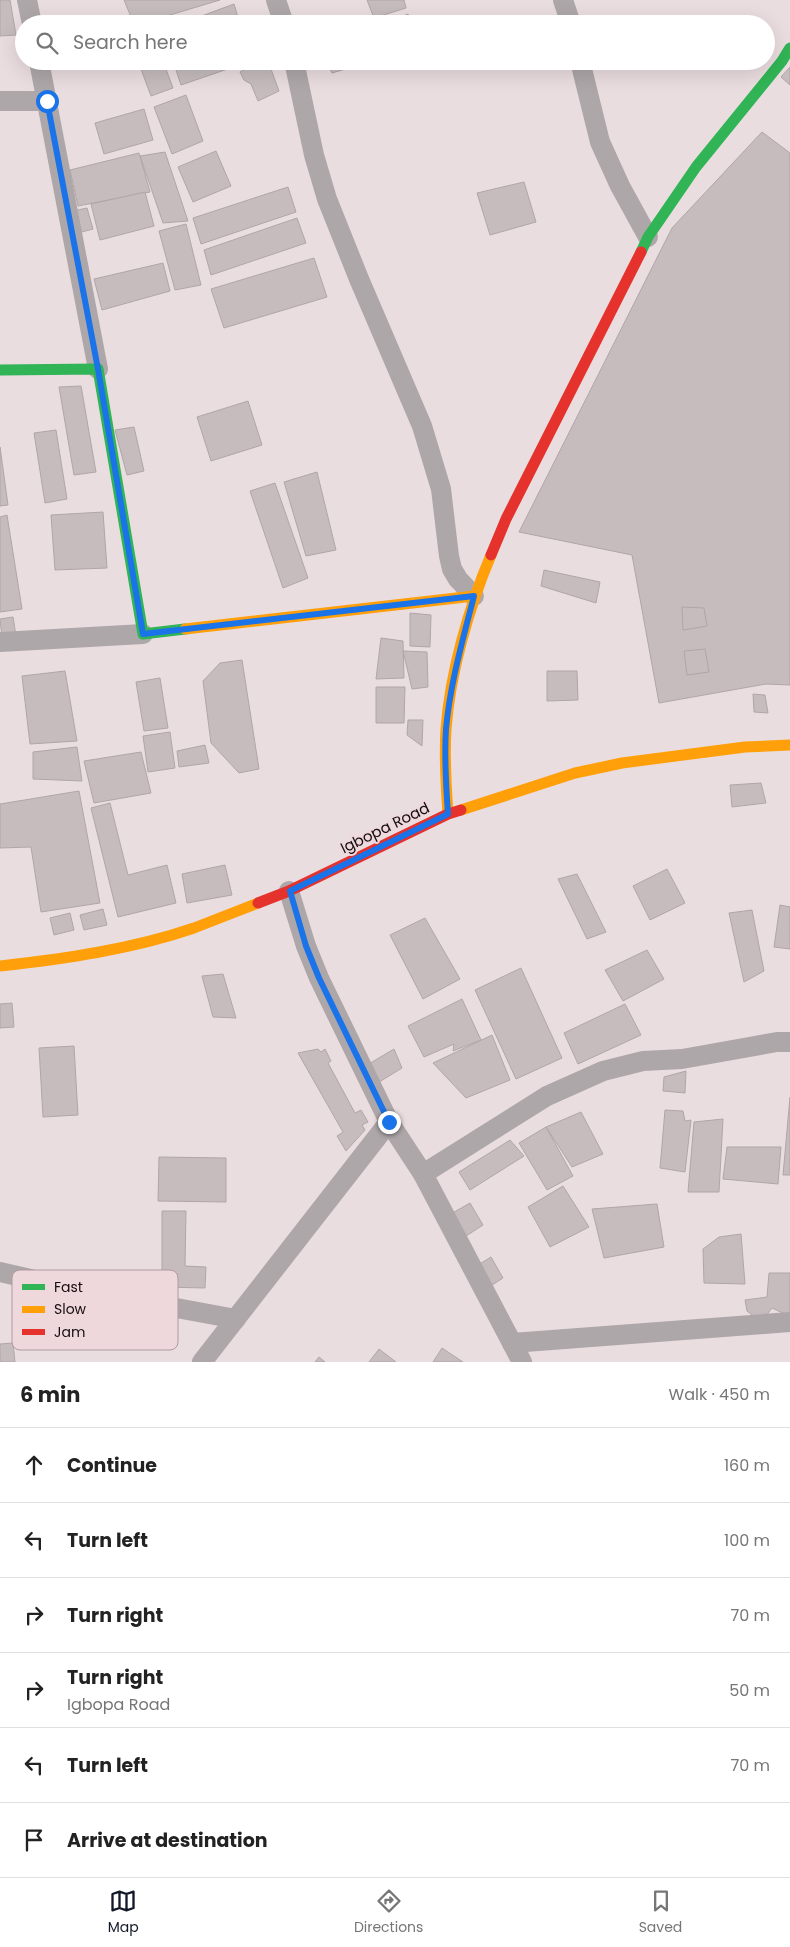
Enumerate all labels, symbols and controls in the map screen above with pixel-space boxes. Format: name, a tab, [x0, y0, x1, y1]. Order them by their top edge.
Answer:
search box	[15, 15, 775, 70]
icon: search	[33, 29, 61, 57]
text: Search here	[73, 29, 187, 56]
route start	[36, 90, 59, 113]
street label: Igbopa Road	[337, 797, 433, 858]
route end	[378, 1111, 401, 1134]
legend	[12, 1270, 178, 1350]
text: Fast	[54, 1277, 83, 1297]
text: Slow	[54, 1299, 87, 1319]
text: Jam	[54, 1322, 85, 1342]
text: 6 min	[20, 1380, 80, 1409]
text: Walk · 450 m	[669, 1383, 770, 1406]
icon: ahead	[20, 1451, 48, 1479]
text: Continue	[67, 1452, 157, 1479]
text: 160 m	[724, 1454, 770, 1477]
icon: left	[20, 1526, 48, 1554]
text: Turn left	[67, 1527, 148, 1554]
text: 100 m	[724, 1529, 770, 1552]
icon: right	[20, 1601, 48, 1629]
text: Turn right	[67, 1602, 163, 1629]
text: 70 m	[730, 1604, 770, 1627]
text: Turn right	[67, 1664, 163, 1691]
icon: right	[20, 1676, 48, 1704]
text: 50 m	[729, 1679, 770, 1702]
text: Igbopa Road	[67, 1693, 170, 1716]
icon: left	[20, 1751, 48, 1779]
text: Turn left	[67, 1752, 148, 1779]
text: 70 m	[730, 1754, 770, 1777]
icon: arrive	[20, 1826, 48, 1854]
text: Arrive at destination	[67, 1827, 268, 1854]
tab: Map	[108, 1887, 139, 1938]
tab: Directions	[354, 1887, 423, 1938]
tab: Saved	[639, 1887, 682, 1938]

